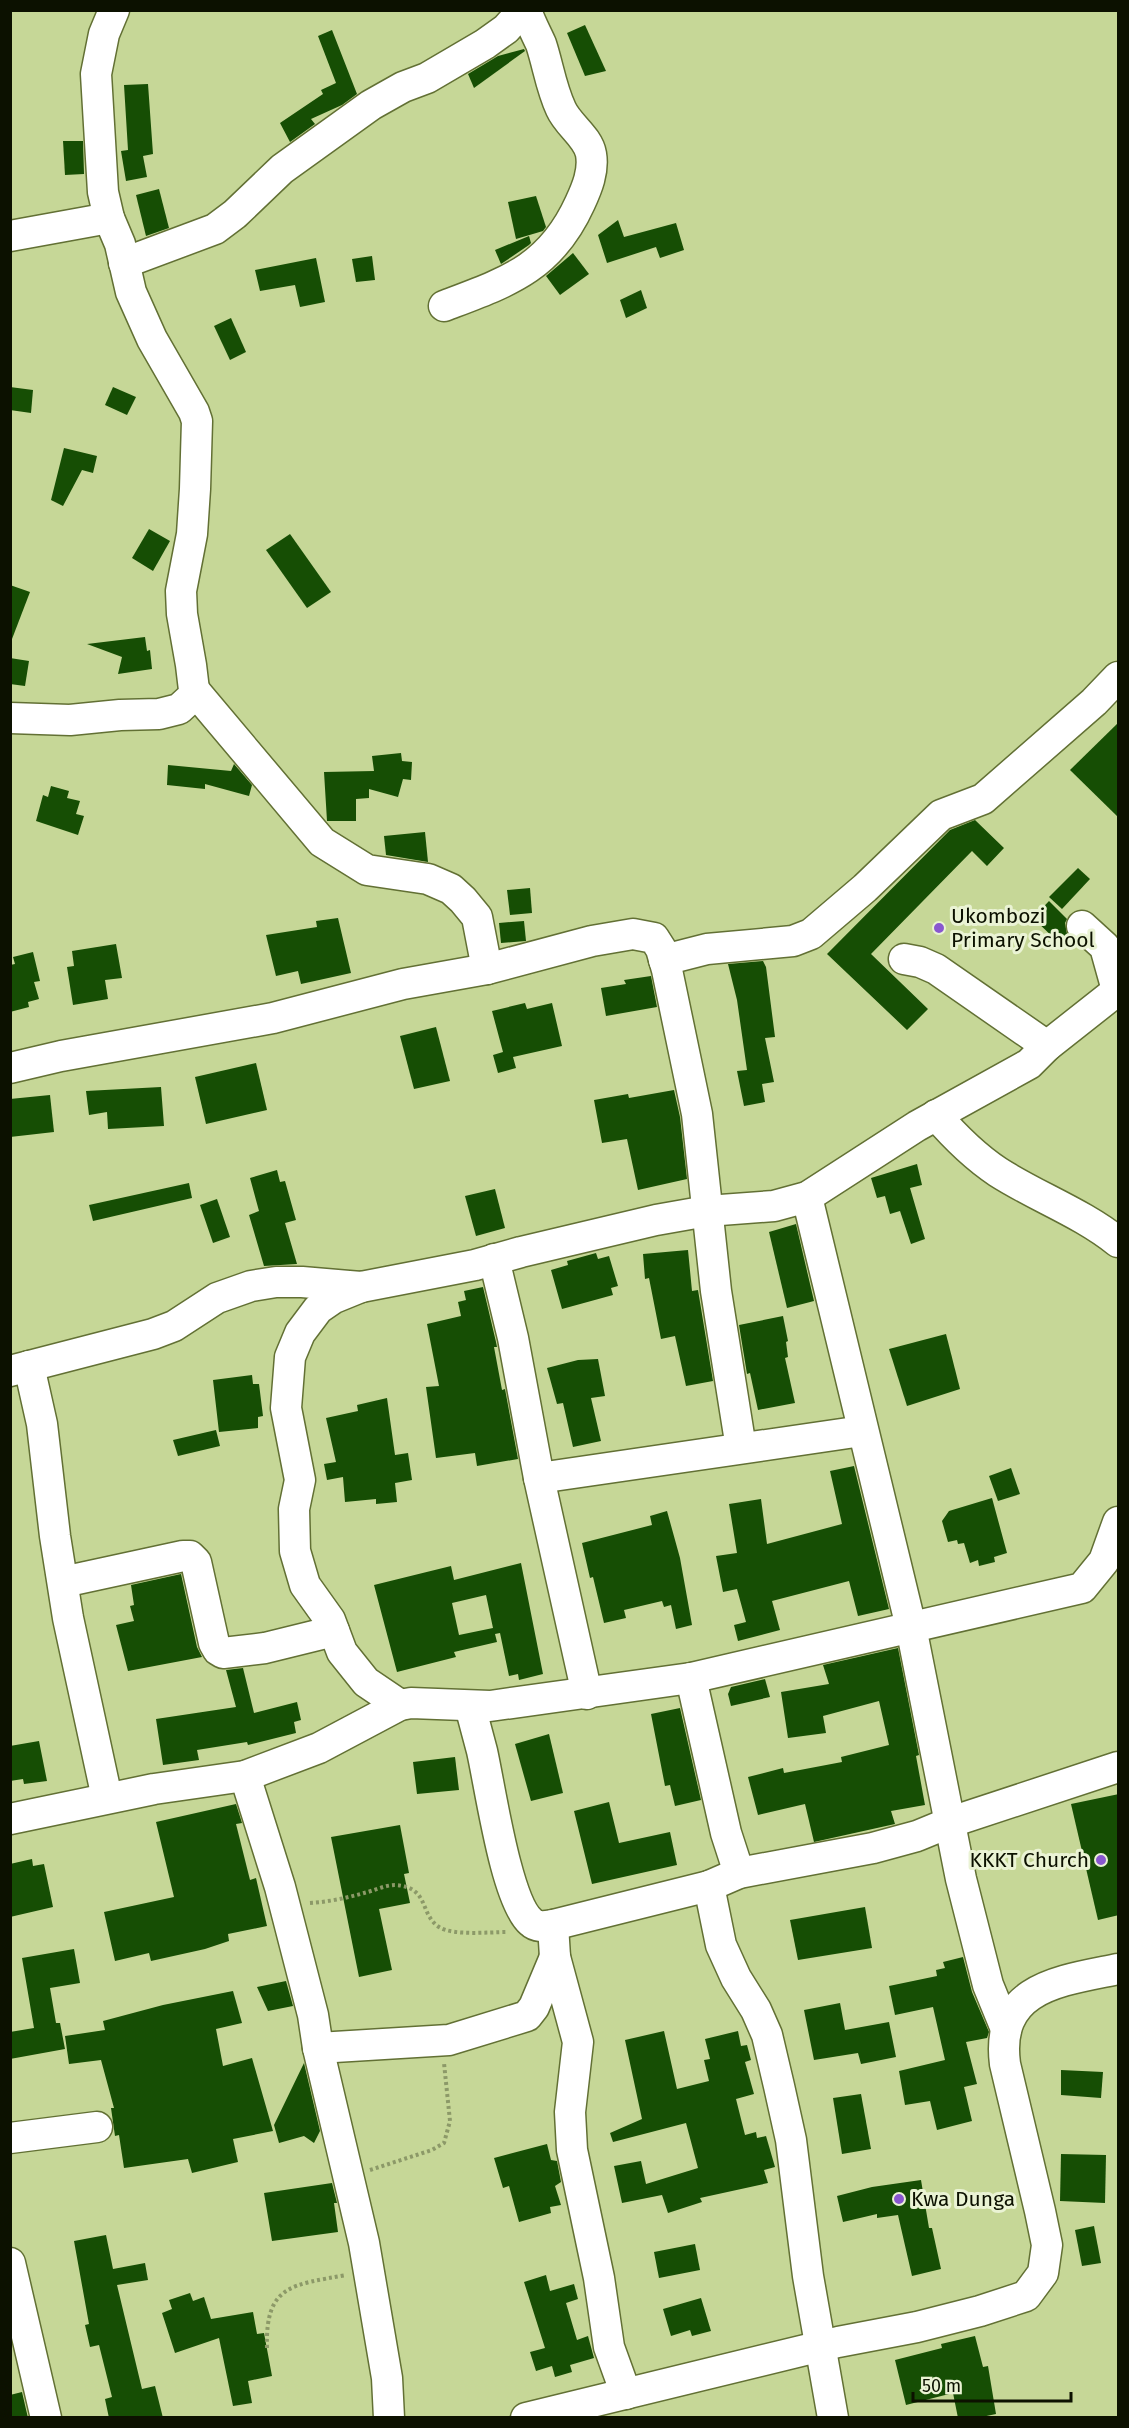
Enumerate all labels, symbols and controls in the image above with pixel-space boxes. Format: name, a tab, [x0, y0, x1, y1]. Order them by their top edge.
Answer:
place label: Ukombozi Primary School	[951, 903, 1095, 953]
marker: Ukombozi Primary School	[932, 921, 946, 935]
place label: KKKT Church	[970, 1847, 1089, 1873]
marker: KKKT Church	[1094, 1853, 1108, 1867]
place label: Kwa Dunga	[911, 2186, 1015, 2212]
marker: Kwa Dunga	[892, 2192, 906, 2206]
scale bar	[913, 2365, 1070, 2403]
text: 50 m	[922, 2375, 961, 2397]

